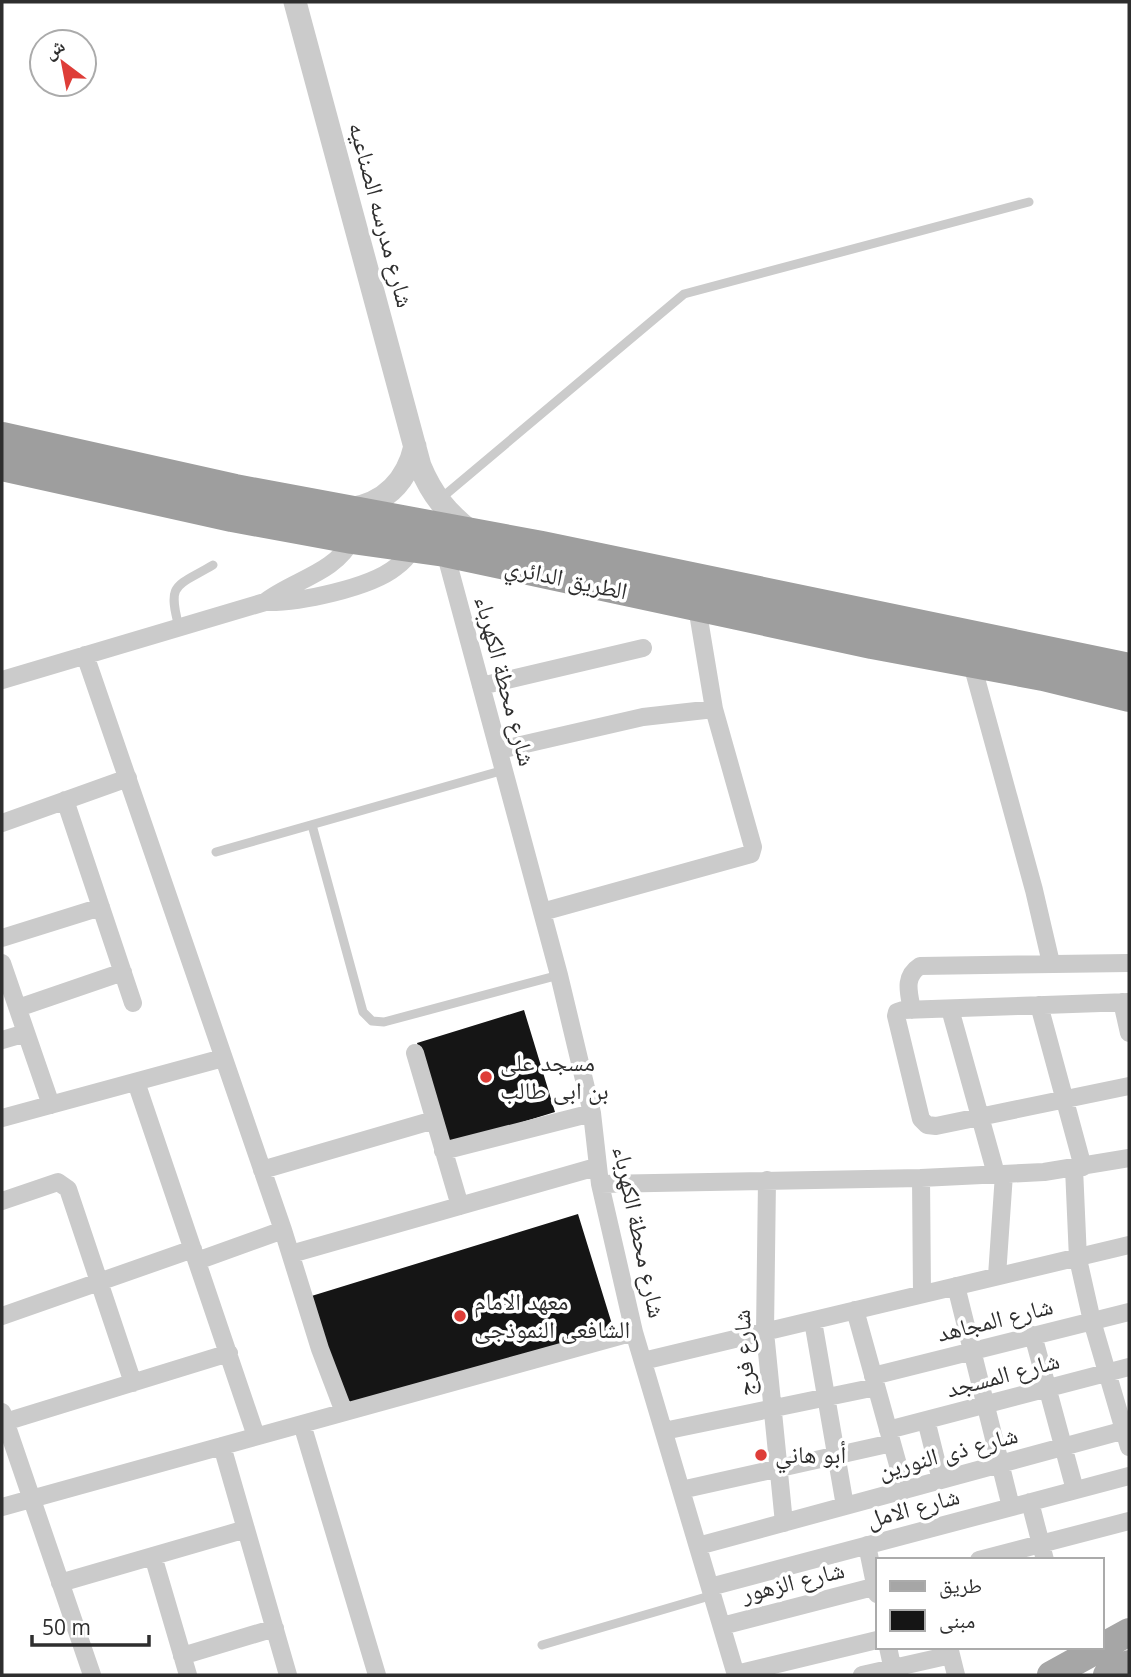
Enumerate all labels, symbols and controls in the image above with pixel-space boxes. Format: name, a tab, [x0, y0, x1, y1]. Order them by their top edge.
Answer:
north arrow	[28, 28, 98, 98]
text: ش	[39, 32, 69, 65]
street label: شارع مدرسه الصناعيه	[342, 118, 423, 311]
street label: الطريق الدائري	[501, 548, 631, 611]
street label: شارع محطة الكهرباء	[468, 592, 545, 769]
place label: مسجد على بن ابى طالب	[500, 1045, 609, 1106]
marker: مسجد على بن ابى طالب	[478, 1069, 494, 1085]
street label: شارع محطة الكهرباء	[606, 1143, 675, 1321]
place label: معهد الامام الشافعى النموذجى	[474, 1284, 630, 1345]
street label: شارع المجاهد	[933, 1288, 1056, 1349]
marker: معهد الامام الشافعى النموذجى	[452, 1308, 468, 1324]
street label: شارع فرج	[724, 1309, 761, 1397]
street label: شارع المسجد	[942, 1343, 1063, 1404]
street label: شارع ذى النورين	[874, 1417, 1021, 1486]
place label: أبو هاني	[775, 1437, 846, 1474]
marker: أبو هاني	[753, 1447, 769, 1463]
street label: شارع الامل	[862, 1478, 963, 1535]
street label: شارع الزهور	[737, 1552, 848, 1610]
legend	[876, 1558, 1103, 1649]
text: طريق	[939, 1571, 982, 1599]
scale bar	[32, 1604, 149, 1648]
text: مبنى	[939, 1606, 975, 1634]
text: 50 m	[42, 1613, 91, 1641]

